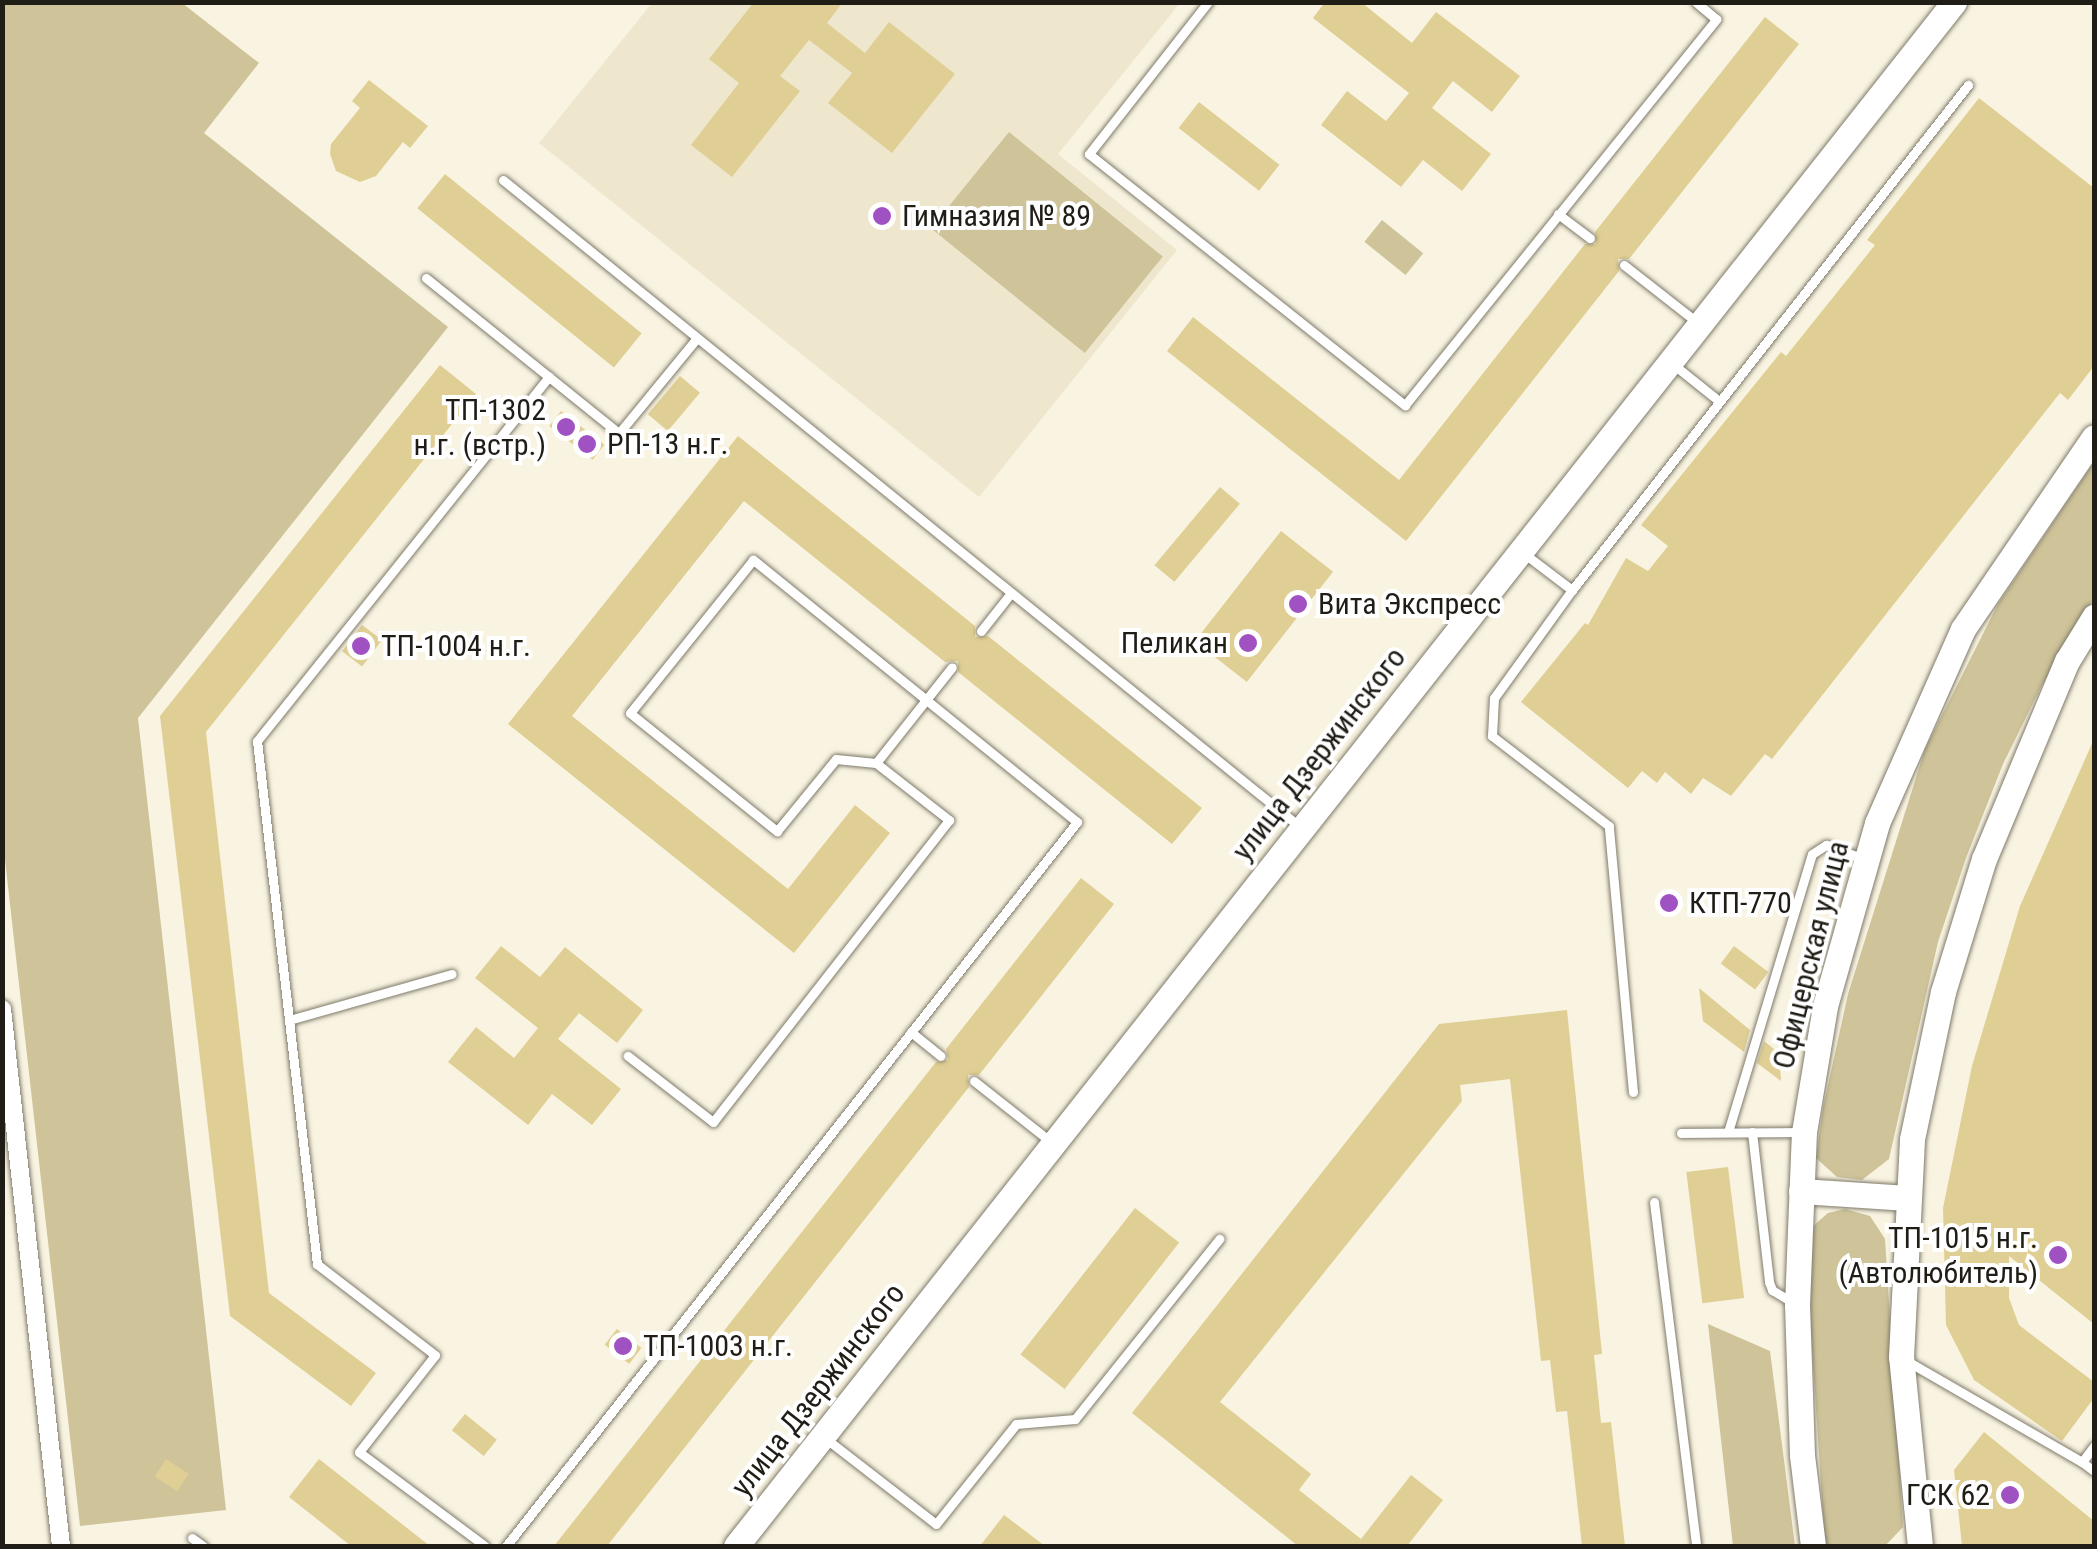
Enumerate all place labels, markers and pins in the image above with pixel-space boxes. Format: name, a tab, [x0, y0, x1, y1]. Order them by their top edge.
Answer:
place label: Гимназия № 89	[902, 198, 1091, 234]
marker: Гимназия № 89	[871, 205, 893, 227]
place label: ТП-1302 н.г. (встр.)	[413, 392, 546, 462]
marker: ТП-1302 н.г. (встр.)	[555, 416, 577, 438]
place label: РП-13 н.г.	[607, 426, 728, 462]
marker: РП-13 н.г.	[576, 433, 598, 455]
place label: Вита Экспресс	[1318, 586, 1501, 622]
marker: Вита Экспресс	[1287, 593, 1309, 615]
place label: Пеликан	[1121, 625, 1228, 661]
place label: ТП-1004 н.г.	[381, 628, 531, 664]
marker: Пеликан	[1237, 632, 1259, 654]
marker: ТП-1004 н.г.	[350, 635, 372, 657]
place label: КТП-770	[1689, 885, 1792, 921]
marker: КТП-770	[1658, 892, 1680, 914]
place label: ТП-1015 н.г. (Автолюбитель)	[1838, 1220, 2038, 1290]
marker: ТП-1015 н.г. (Автолюбитель)	[2047, 1244, 2069, 1266]
place label: ТП-1003 н.г.	[643, 1328, 793, 1364]
marker: ТП-1003 н.г.	[612, 1335, 634, 1357]
place label: ГСК 62	[1906, 1477, 1990, 1513]
marker: ГСК 62	[1999, 1484, 2021, 1506]

